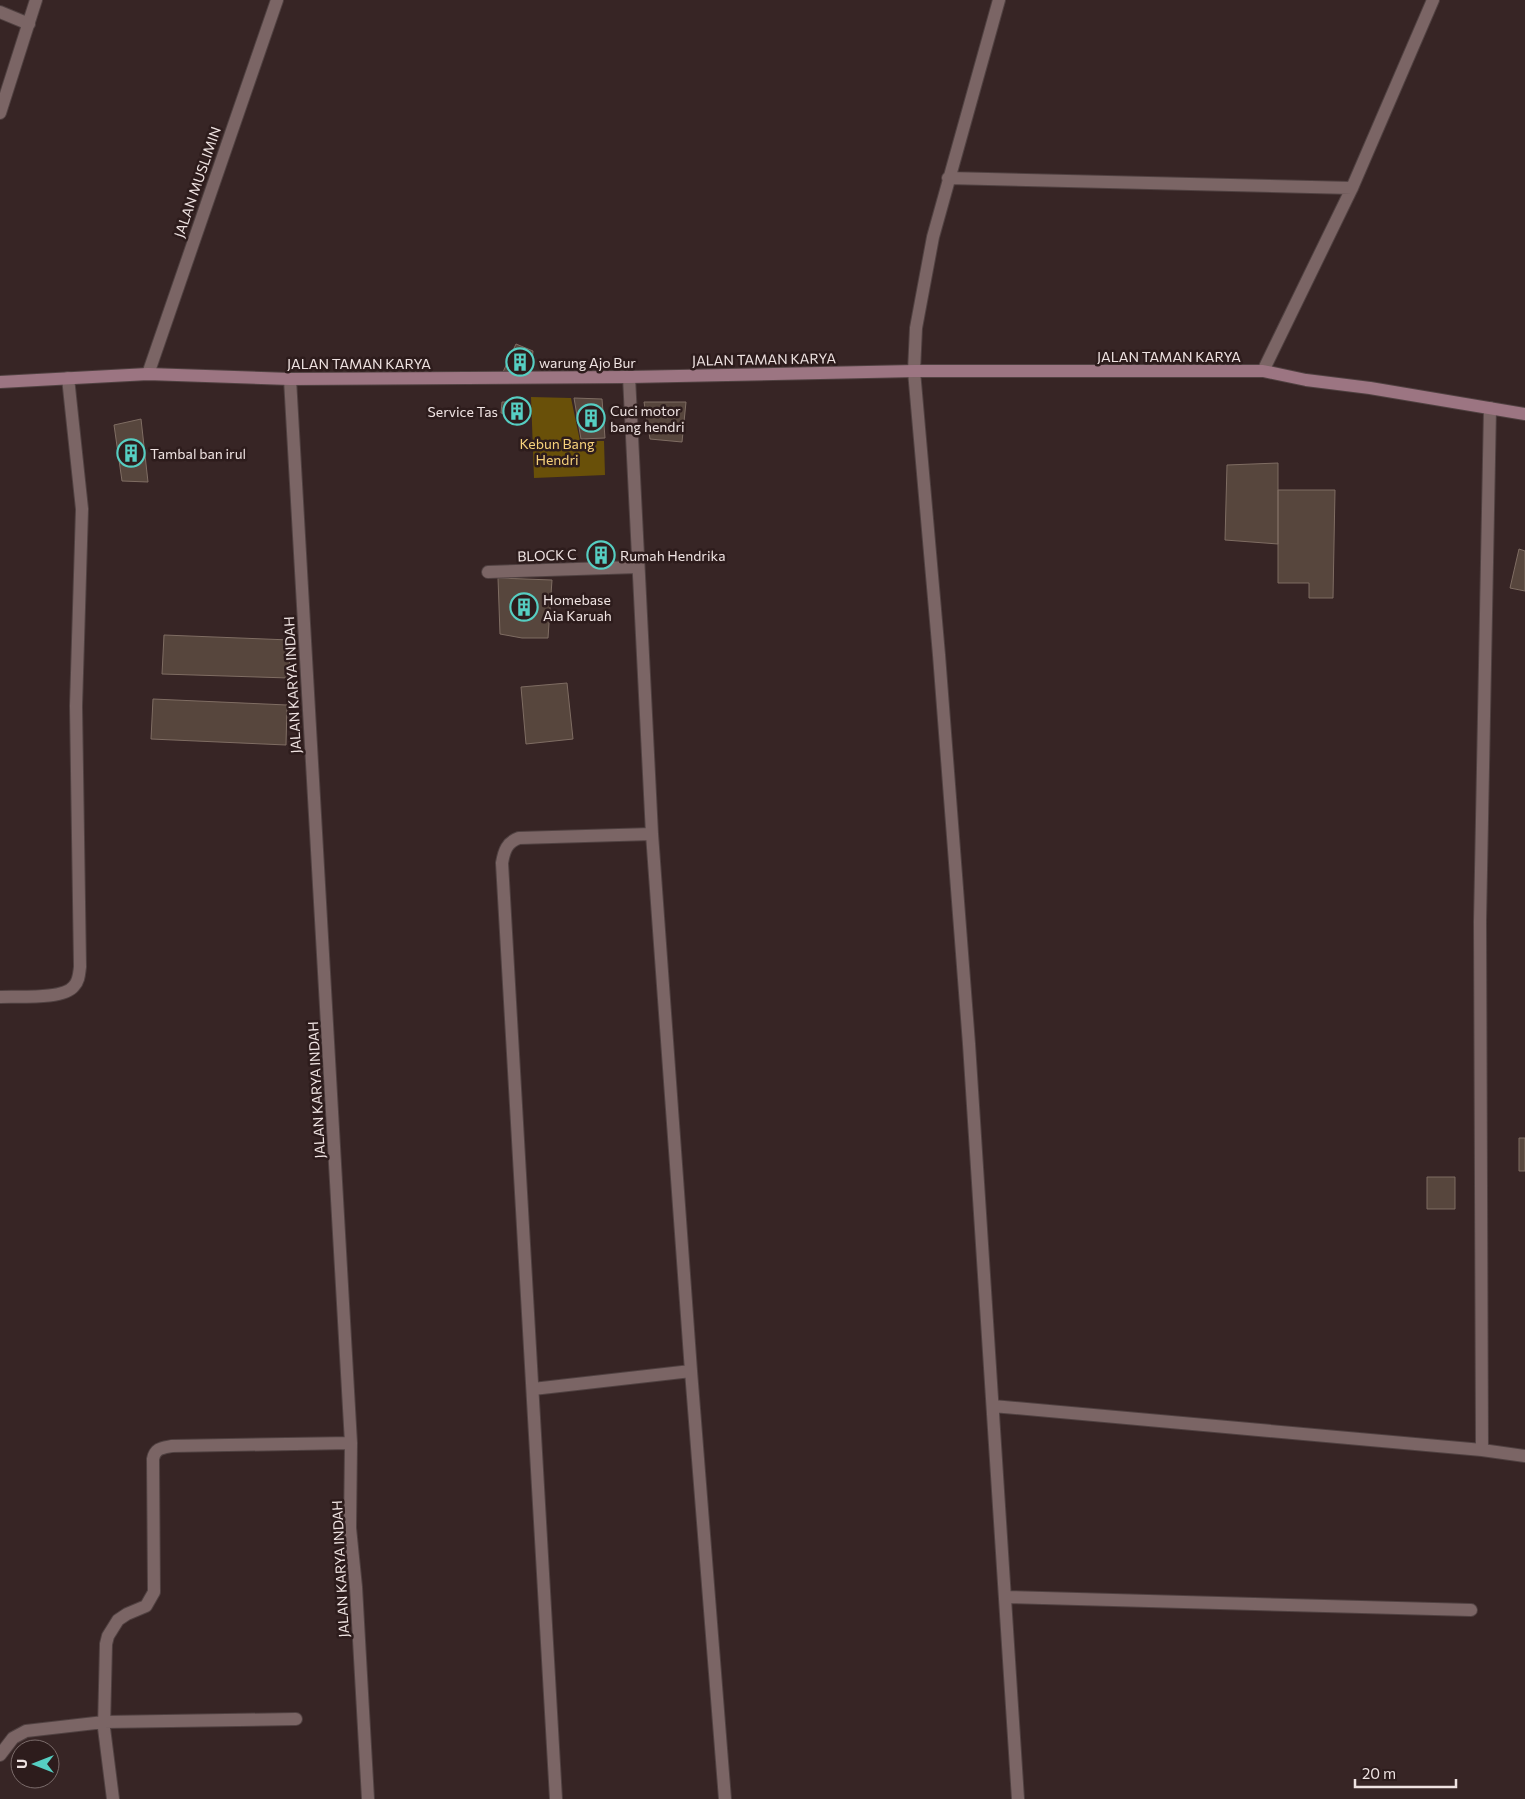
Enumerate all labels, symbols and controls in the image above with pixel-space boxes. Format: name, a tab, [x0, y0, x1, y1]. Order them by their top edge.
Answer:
street label: JALAN MUSLIMIN	[170, 124, 224, 240]
building icon: warung Ajo Bur	[505, 347, 535, 377]
street label: JALAN TAMAN KARYA	[1097, 348, 1241, 365]
street label: JALAN TAMAN KARYA	[692, 349, 836, 369]
place label: warung Ajo Bur	[539, 354, 636, 371]
street label: JALAN TAMAN KARYA	[287, 355, 431, 372]
building icon: Service Tas	[502, 396, 532, 426]
place label: Cuci motor bang hendri	[610, 402, 685, 435]
place label: Service Tas	[428, 403, 498, 420]
building icon: Cuci motor bang hendri	[576, 403, 606, 433]
park label: Kebun Bang Hendri	[519, 435, 595, 468]
building icon: Tambal ban irul	[116, 438, 146, 468]
place label: Tambal ban irul	[150, 445, 246, 462]
building icon: Rumah Hendrika	[586, 540, 616, 570]
street label: BLOCK C	[517, 545, 577, 565]
place label: Rumah Hendrika	[620, 547, 725, 564]
place label: Homebase Aia Karuah	[543, 591, 612, 624]
building icon: Homebase Aia Karuah	[509, 592, 539, 622]
street label: JALAN KARYA INDAH	[280, 616, 304, 754]
street label: JALAN KARYA INDAH	[304, 1021, 328, 1159]
street label: JALAN KARYA INDAH	[328, 1500, 352, 1638]
north arrow	[10, 1739, 60, 1789]
scale bar	[1355, 1756, 1456, 1788]
text: U	[13, 1759, 30, 1769]
text: 20 m	[1362, 1764, 1396, 1782]

